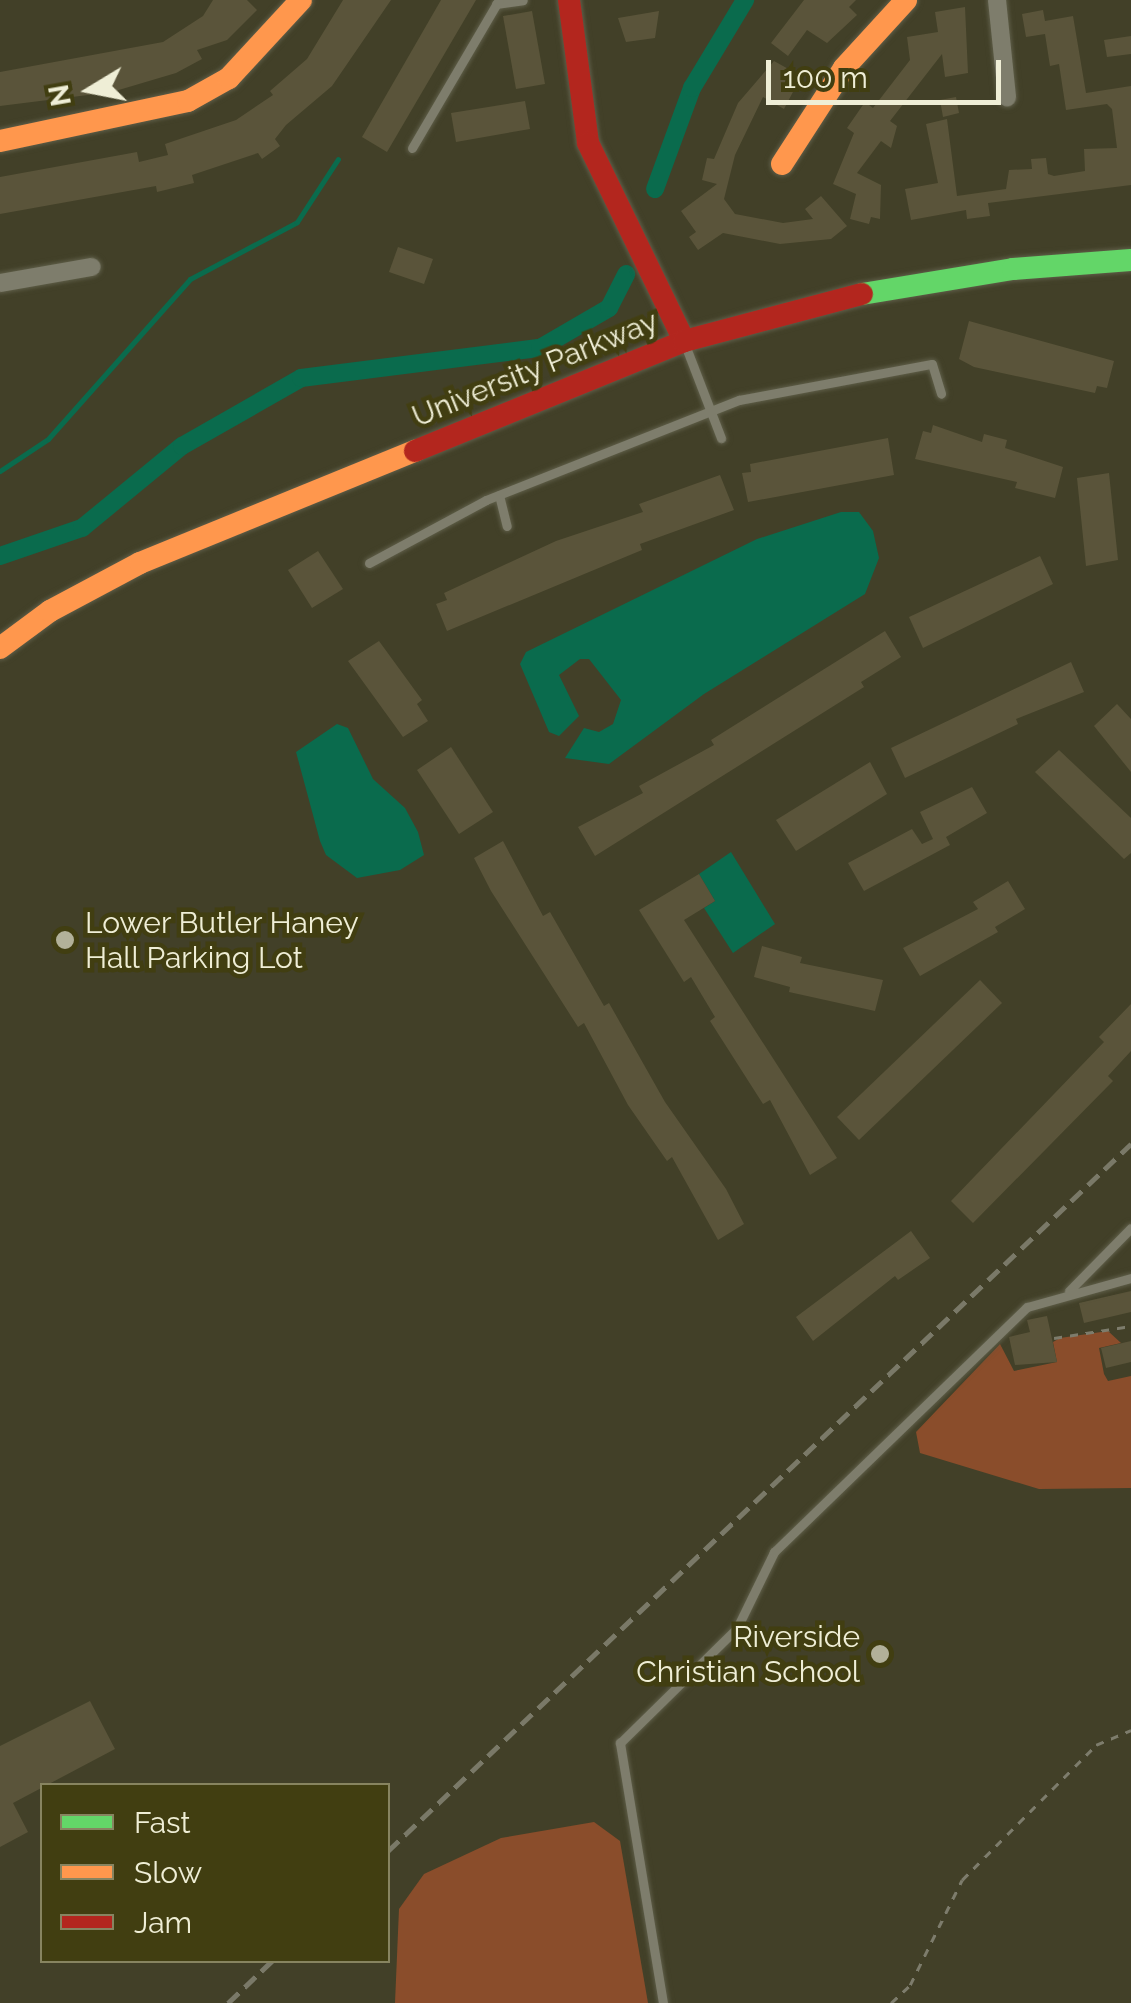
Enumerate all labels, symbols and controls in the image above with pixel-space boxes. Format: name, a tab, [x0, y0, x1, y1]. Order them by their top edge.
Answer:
north arrow	[40, 40, 140, 140]
scale bar	[771, 40, 1006, 102]
text: 100 m	[783, 60, 868, 95]
text: N	[42, 82, 78, 109]
street label: University Parkway	[407, 303, 663, 435]
place label: Lower Butler Haney Hall Parking Lot	[85, 905, 360, 976]
marker: Lower Butler Haney Hall Parking Lot	[54, 929, 76, 951]
place label: Riverside Christian School	[636, 1619, 860, 1690]
marker: Riverside Christian School	[869, 1643, 891, 1665]
legend	[40, 1783, 390, 1963]
text: Fast	[134, 1805, 191, 1840]
text: Slow	[134, 1855, 202, 1890]
text: Jam	[134, 1905, 192, 1940]

